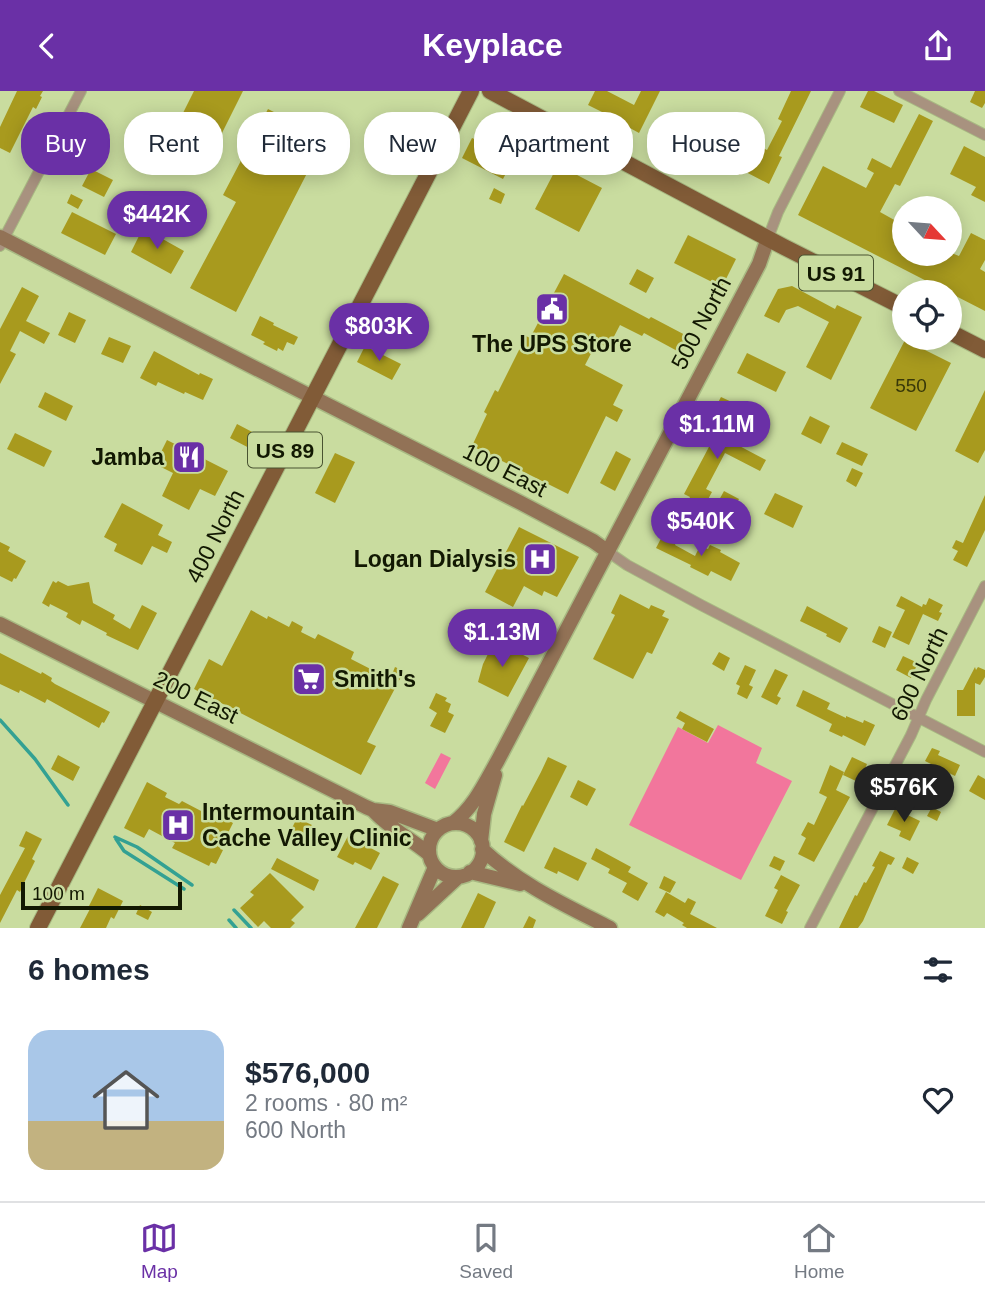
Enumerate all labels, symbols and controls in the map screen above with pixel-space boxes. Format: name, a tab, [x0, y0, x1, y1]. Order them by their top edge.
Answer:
icon: back	[28, 27, 66, 65]
text: Keyplace	[422, 27, 563, 63]
icon: share	[919, 27, 957, 65]
chip: Buy	[21, 112, 110, 175]
chip: Rent	[124, 112, 223, 175]
chip: Filters	[237, 112, 350, 175]
chip: New	[364, 112, 460, 175]
chip: Apartment	[474, 112, 633, 175]
chip: House	[647, 112, 765, 175]
pin: $442K	[108, 191, 206, 251]
north arrow	[892, 196, 962, 266]
map controls	[892, 196, 962, 350]
text: $442K	[123, 201, 191, 227]
road number: US 91	[799, 255, 873, 291]
street label: 500 North	[666, 272, 736, 374]
button: locate	[892, 280, 962, 350]
public building icon: The UPS Store	[533, 290, 571, 328]
pin: $803K	[330, 303, 428, 363]
text: $803K	[345, 313, 413, 339]
place label: The UPS Store	[472, 331, 632, 357]
house number: 550	[895, 375, 927, 396]
pin: $1.11M	[660, 401, 774, 461]
text: $1.11M	[679, 411, 755, 437]
road number: US 89	[248, 433, 322, 467]
restaurant icon: Jamba	[170, 438, 208, 476]
street label: 100 East	[459, 438, 552, 502]
place label: Jamba	[91, 444, 164, 470]
street label: 400 North	[180, 485, 250, 587]
pin: $540K	[652, 498, 750, 558]
text: $540K	[667, 508, 735, 534]
hospital icon: Logan Dialysis	[521, 540, 559, 578]
place label: Logan Dialysis	[354, 546, 516, 572]
pin: $1.13M	[445, 609, 559, 669]
text: $1.13M	[464, 619, 540, 645]
street label: 600 North	[885, 623, 953, 725]
supermarket icon: Smith's	[290, 660, 328, 698]
street label: 200 East	[149, 665, 243, 729]
place label: Smith's	[334, 666, 416, 692]
pin: $576K	[855, 765, 953, 824]
text: $576K	[870, 774, 938, 800]
place label: Intermountain Cache Valley Clinic	[202, 799, 412, 851]
hospital icon: Intermountain Cache Valley Clinic	[159, 806, 197, 844]
scale bar	[21, 879, 182, 911]
text: 100 m	[32, 883, 85, 904]
icon: filters	[919, 951, 957, 989]
text: 6 homes	[28, 953, 150, 986]
text: $576,000	[245, 1056, 370, 1089]
icon: home	[84, 1058, 168, 1142]
icon: heart	[919, 1081, 957, 1119]
text: 2 rooms · 80 m²	[245, 1090, 407, 1116]
text: 600 North	[245, 1117, 346, 1143]
tab: Map	[140, 1219, 178, 1283]
tab: Saved	[459, 1219, 513, 1283]
tab: Home	[794, 1219, 845, 1283]

